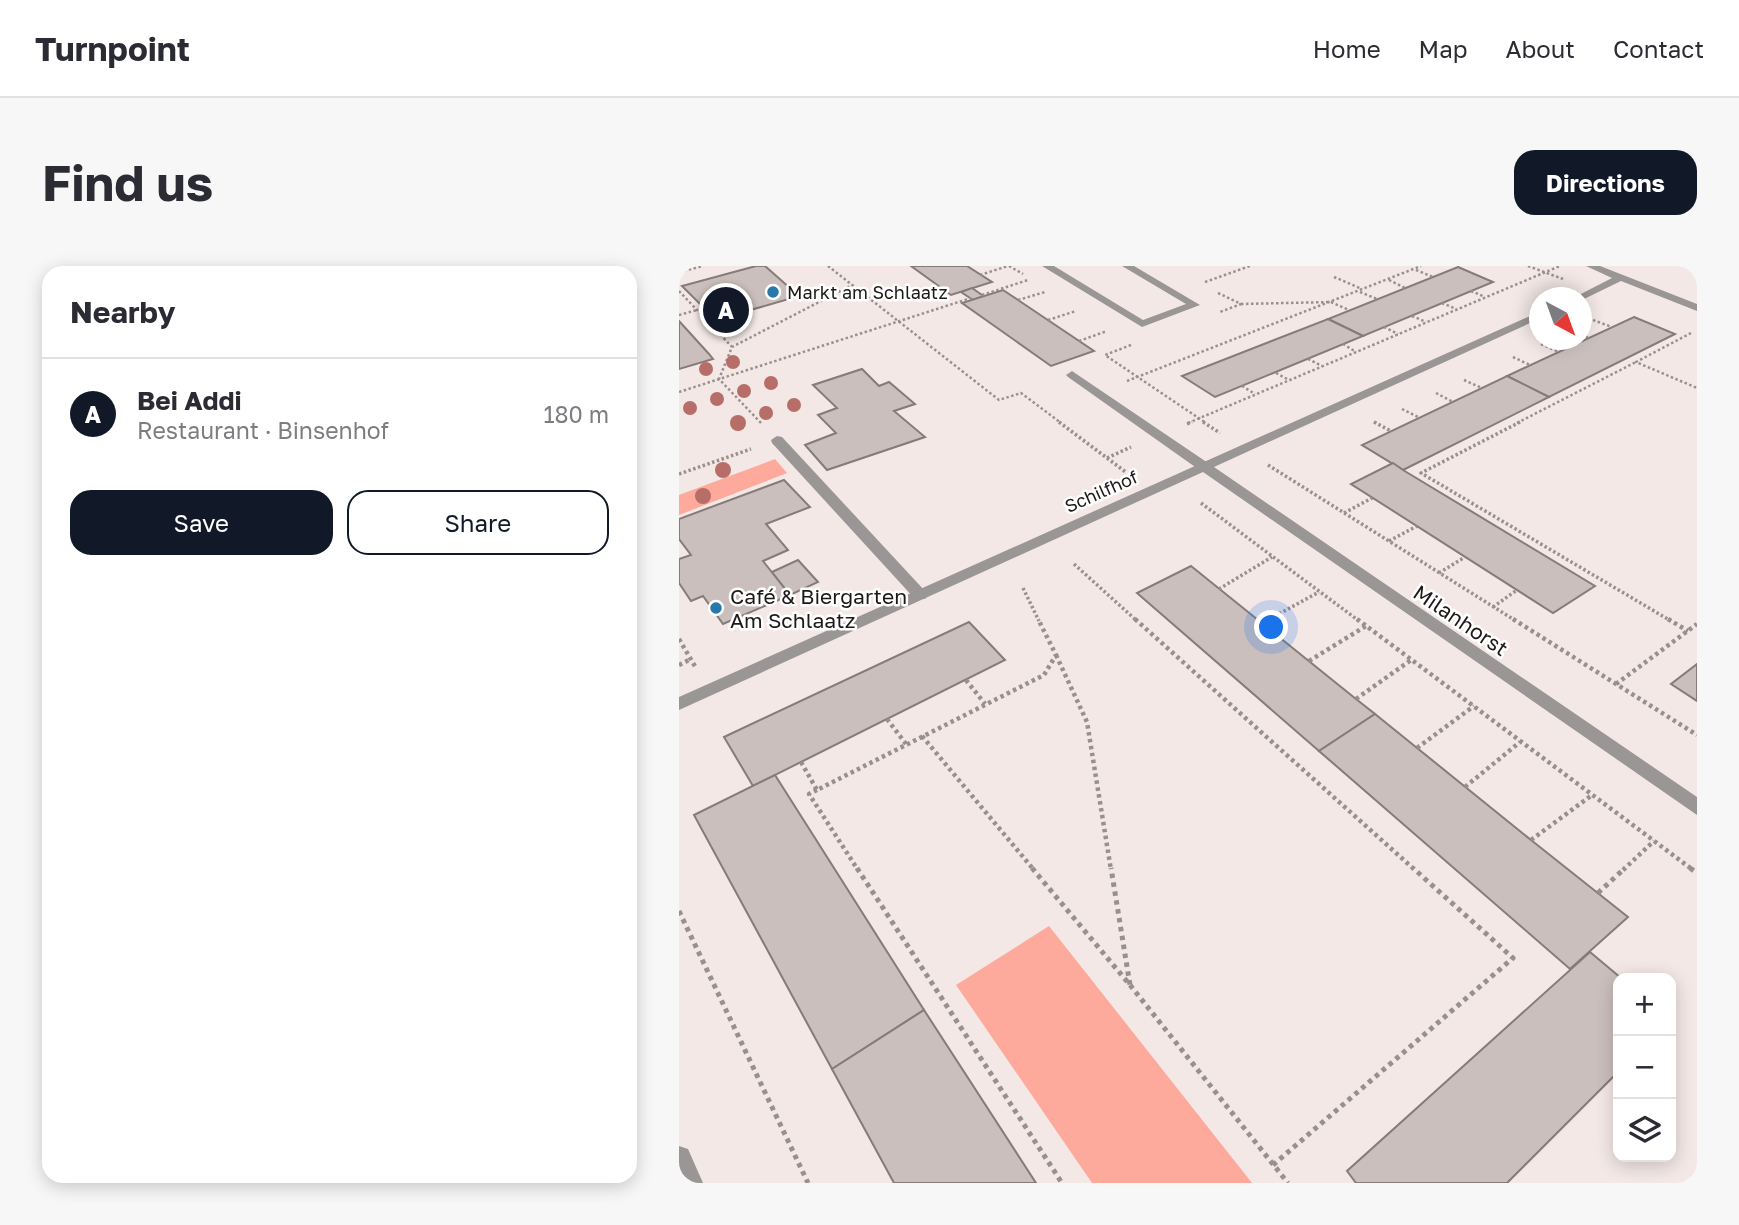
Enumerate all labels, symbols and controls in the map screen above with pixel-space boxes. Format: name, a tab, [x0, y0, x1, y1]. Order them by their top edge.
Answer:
text: Turnpoint	[35, 29, 190, 68]
text: Home	[1313, 34, 1381, 63]
text: Map	[1419, 34, 1468, 63]
text: About	[1506, 34, 1575, 63]
text: Contact	[1613, 34, 1704, 63]
button: Directions	[1514, 150, 1697, 215]
text: Find us	[42, 153, 213, 212]
place label: Markt am Schlaatz	[787, 281, 948, 303]
pin: A	[703, 284, 749, 336]
marker: Markt am Schlaatz	[765, 284, 781, 300]
north arrow	[1529, 287, 1592, 350]
text: Nearby	[70, 294, 175, 330]
text: Bei Addi	[137, 385, 242, 416]
text: A	[85, 400, 101, 428]
text: 180 m	[543, 400, 609, 428]
text: Restaurant · Binsenhof	[137, 416, 389, 444]
street label: Schilfhof	[1061, 465, 1141, 517]
button: Save	[70, 490, 333, 555]
button: Share	[347, 490, 609, 555]
street label: Milanhorst	[1409, 579, 1513, 661]
place label: Café & Biergarten Am Schlaatz	[730, 583, 907, 633]
marker: Café & Biergarten Am Schlaatz	[708, 600, 724, 616]
your location	[1254, 610, 1288, 644]
map controls	[1613, 973, 1676, 1162]
button: +	[1613, 973, 1676, 1036]
button: −	[1613, 1036, 1676, 1099]
button: layers	[1613, 1099, 1676, 1162]

